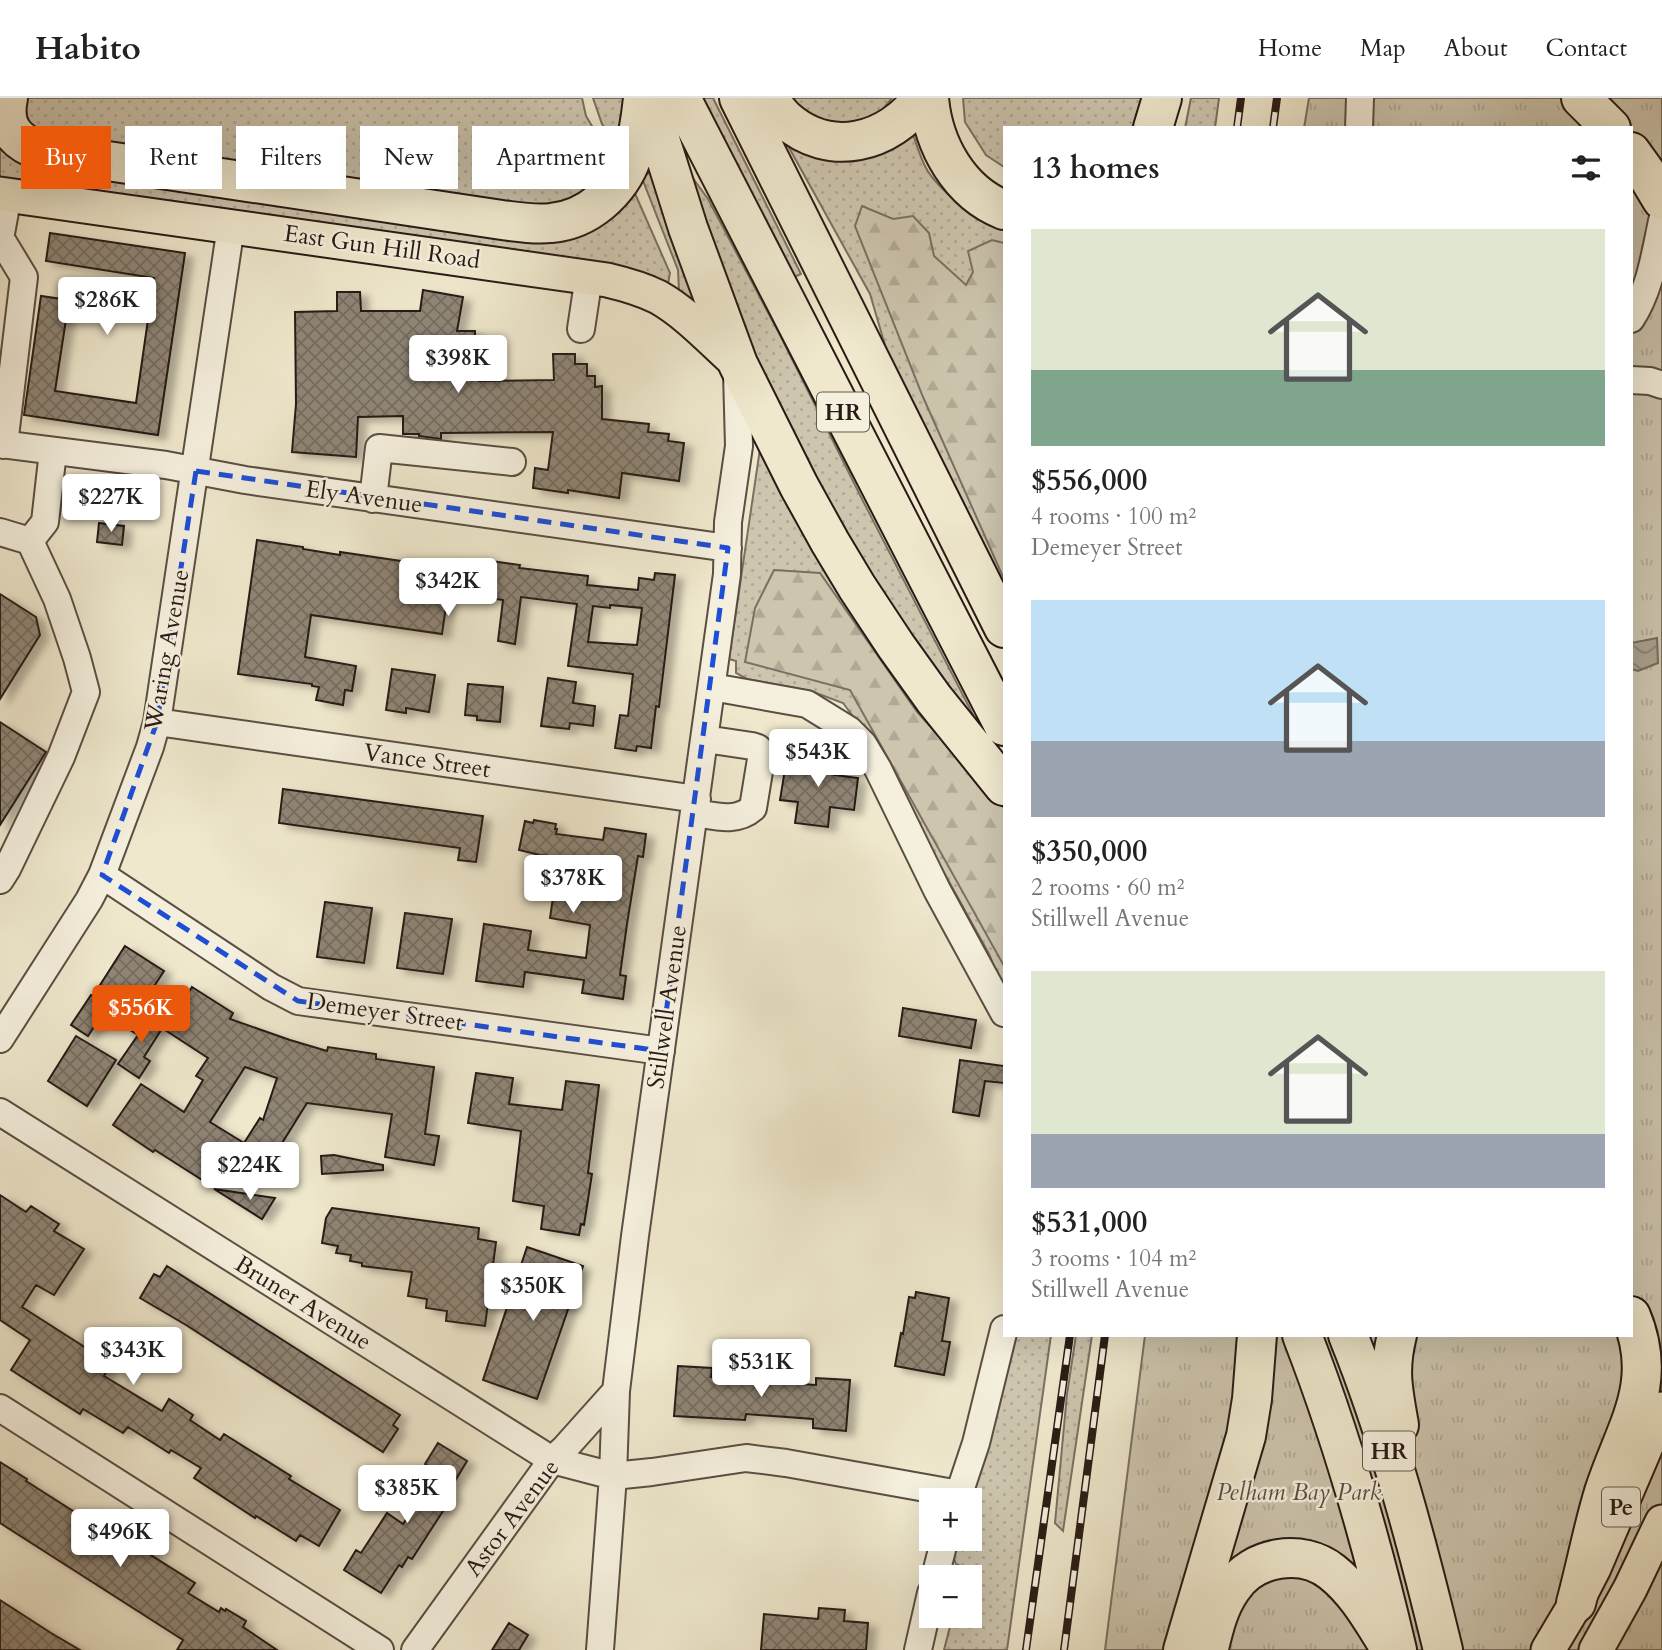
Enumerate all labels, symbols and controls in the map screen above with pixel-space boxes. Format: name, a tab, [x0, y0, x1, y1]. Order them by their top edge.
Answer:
text: Habito	[35, 26, 141, 71]
text: Home	[1258, 32, 1322, 65]
text: Map	[1360, 32, 1406, 65]
text: About	[1444, 32, 1508, 65]
text: Contact	[1546, 32, 1627, 65]
chip: Buy	[21, 126, 111, 189]
chip: Rent	[125, 126, 222, 189]
chip: Filters	[236, 126, 346, 189]
chip: New	[360, 126, 458, 189]
chip: Apartment	[472, 126, 629, 189]
text: 13 homes	[1031, 148, 1160, 189]
icon: filters	[1567, 149, 1605, 187]
street label: East Gun Hill Road	[282, 217, 482, 277]
icon: home	[1255, 274, 1381, 400]
pin: $286K	[58, 278, 156, 337]
text: $286K	[74, 284, 140, 315]
pin: $398K	[409, 336, 507, 395]
text: $398K	[425, 342, 491, 373]
road number: HR	[817, 392, 869, 432]
text: $556,000	[1031, 460, 1147, 501]
street label: Ely Avenue	[303, 472, 425, 522]
pin: $227K	[62, 474, 160, 534]
text: $227K	[78, 481, 144, 512]
text: 4 rooms · 100 m²	[1031, 501, 1196, 532]
text: Demeyer Street	[1031, 532, 1183, 563]
pin: $342K	[399, 559, 497, 618]
text: $342K	[415, 565, 481, 596]
street label: Waring Avenue	[136, 567, 197, 734]
icon: home	[1255, 645, 1381, 771]
pin: $543K	[769, 730, 867, 789]
street label: Vance Street	[361, 736, 493, 786]
text: $543K	[785, 736, 851, 767]
text: $350,000	[1031, 831, 1147, 872]
pin: $378K	[524, 856, 622, 915]
text: $378K	[540, 862, 606, 893]
text: 2 rooms · 60 m²	[1031, 872, 1184, 903]
text: Stillwell Avenue	[1031, 903, 1189, 934]
street label: Stillwell Avenue	[639, 923, 695, 1091]
street label: Demeyer Street	[304, 985, 466, 1039]
pin: $556K	[92, 986, 190, 1045]
text: $556K	[108, 992, 174, 1023]
icon: home	[1255, 1016, 1381, 1142]
pin: $224K	[201, 1142, 299, 1202]
text: $224K	[217, 1149, 283, 1180]
text: $531,000	[1031, 1202, 1147, 1243]
text: 3 rooms · 104 m²	[1031, 1243, 1196, 1274]
street label: Bruner Avenue	[228, 1248, 378, 1358]
pin: $350K	[484, 1264, 582, 1323]
text: $350K	[500, 1270, 566, 1301]
text: Stillwell Avenue	[1031, 1274, 1189, 1305]
pin: $343K	[84, 1328, 182, 1387]
text: $343K	[100, 1334, 166, 1365]
pin: $531K	[712, 1340, 810, 1399]
text: $531K	[728, 1346, 794, 1377]
road number: HR	[1363, 1432, 1415, 1470]
street label: Astor Avenue	[457, 1453, 567, 1583]
pin: $385K	[358, 1466, 456, 1525]
text: $385K	[374, 1472, 440, 1503]
park label: Pelham Bay Park	[1217, 1476, 1382, 1509]
map controls	[919, 1488, 982, 1628]
button: +	[919, 1488, 982, 1551]
road number: Pe	[1602, 1488, 1640, 1526]
pin: $496K	[71, 1510, 169, 1569]
text: $496K	[87, 1516, 153, 1547]
button: −	[919, 1565, 982, 1628]

